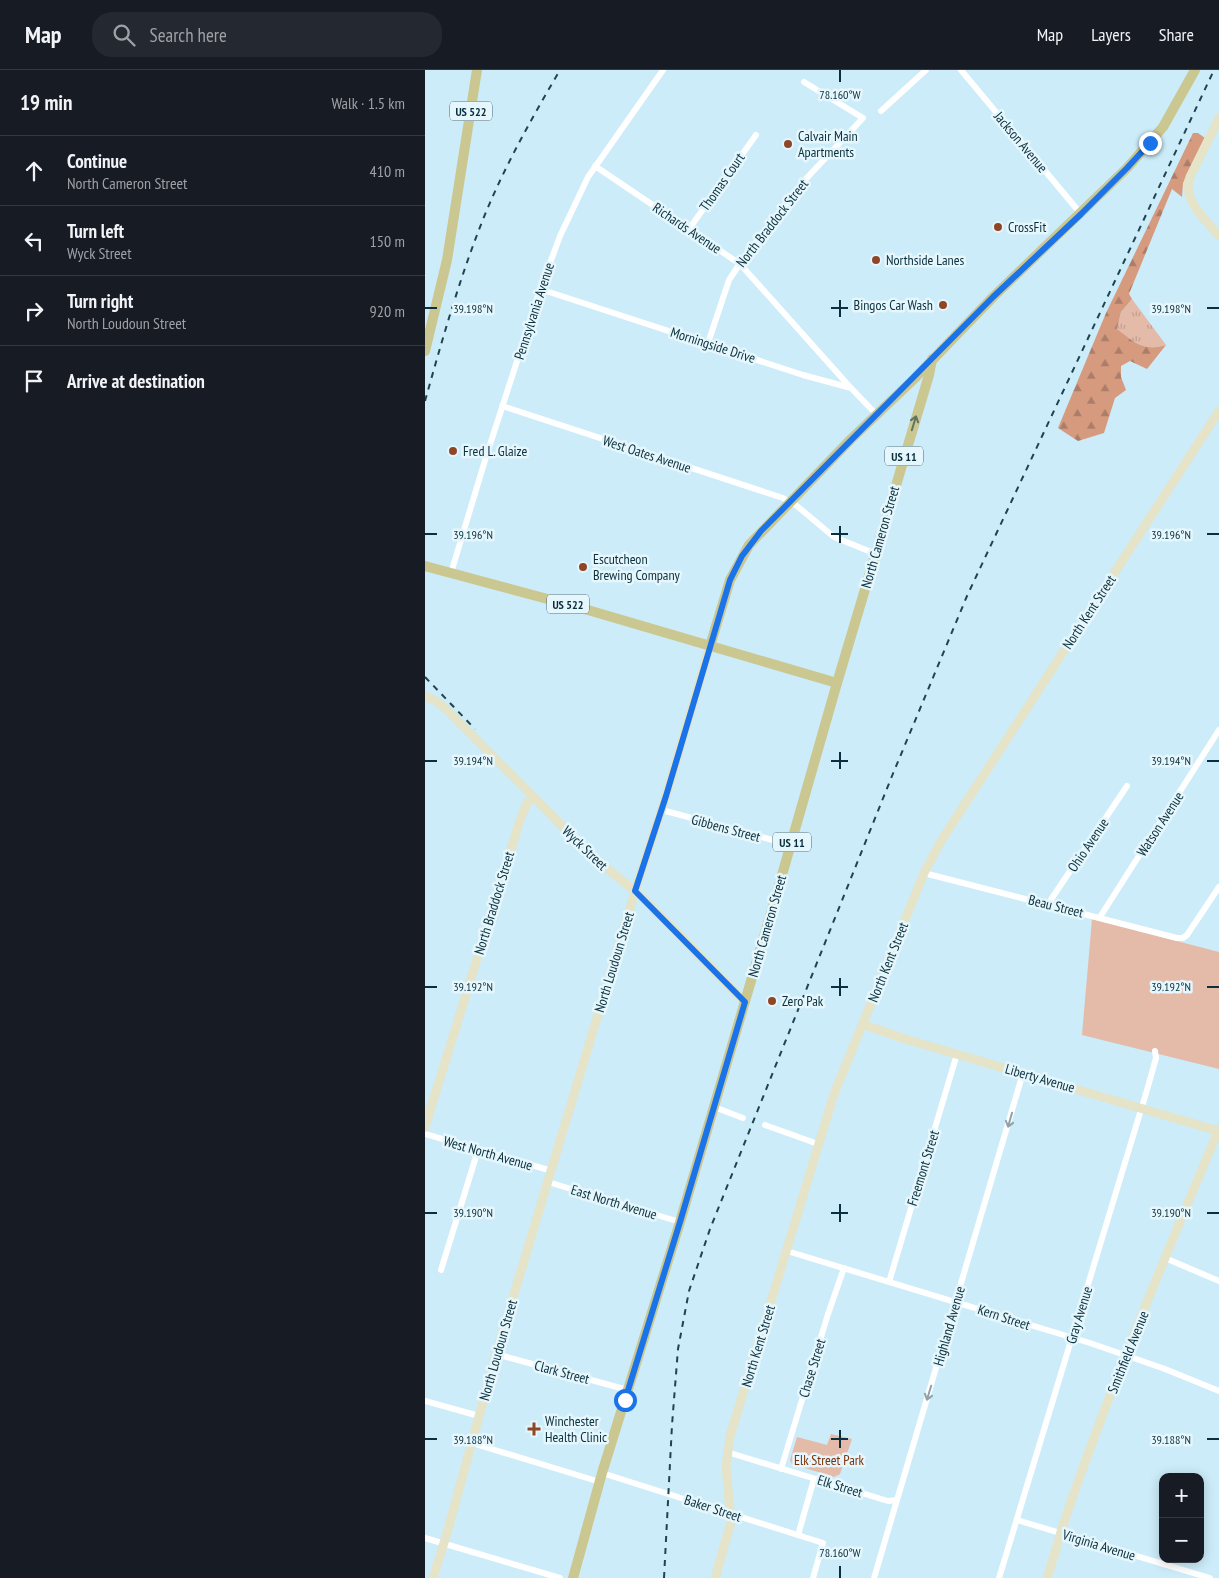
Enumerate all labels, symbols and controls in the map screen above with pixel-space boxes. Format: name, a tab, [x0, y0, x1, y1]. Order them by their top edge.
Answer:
search box	[92, 12, 442, 57]
text: Map	[25, 19, 62, 50]
icon: search	[110, 21, 138, 49]
text: Search here	[150, 23, 227, 47]
text: Map	[1037, 23, 1063, 46]
text: Layers	[1091, 23, 1131, 46]
text: Share	[1159, 23, 1194, 46]
text: 78.160°W	[819, 87, 861, 102]
text: 19 min	[20, 89, 72, 116]
text: Walk · 1.5 km	[331, 93, 405, 113]
road number: US 522	[450, 101, 492, 120]
street label: Jackson Avenue	[990, 107, 1052, 176]
place label: Calvair Main Apartments	[798, 127, 858, 161]
route end	[1139, 132, 1162, 155]
marker: Calvair Main Apartments	[782, 138, 794, 150]
text: Continue	[67, 149, 127, 173]
street label: Thomas Court	[695, 149, 749, 215]
icon: ahead	[20, 157, 48, 185]
text: 410 m	[370, 161, 405, 181]
text: North Cameron Street	[67, 173, 188, 193]
street label: North Braddock Street	[732, 175, 812, 271]
street label: Richards Avenue	[649, 198, 725, 258]
place label: CrossFit	[1008, 218, 1046, 236]
text: Turn left	[67, 219, 124, 243]
marker: CrossFit	[992, 221, 1004, 233]
icon: left	[20, 227, 48, 255]
text: 150 m	[370, 231, 405, 251]
text: Wyck Street	[67, 243, 132, 263]
place label: Northside Lanes	[886, 251, 964, 269]
marker: Northside Lanes	[870, 254, 882, 266]
street label: Pennsylvania Avenue	[510, 260, 558, 362]
text: Turn right	[67, 289, 133, 313]
place label: Bingos Car Wash	[854, 296, 933, 314]
icon: right	[20, 297, 48, 325]
marker: Bingos Car Wash	[937, 299, 949, 311]
text: 920 m	[370, 301, 405, 321]
text: 39.198°N	[453, 301, 493, 316]
text: 39.198°N	[1151, 301, 1191, 316]
text: North Loudoun Street	[67, 313, 186, 333]
street label: Morningside Drive	[668, 323, 758, 367]
icon: arrive	[20, 367, 48, 395]
text: Arrive at destination	[67, 369, 205, 393]
one-way arrow	[909, 415, 919, 431]
street label: West Oates Avenue	[601, 431, 694, 477]
place label: Fred L. Glaize	[463, 442, 527, 460]
marker: Fred L. Glaize	[447, 445, 459, 457]
road number: US 11	[885, 446, 923, 466]
street label: North Cameron Street	[857, 484, 903, 590]
text: 39.196°N	[453, 527, 493, 542]
text: 39.196°N	[1151, 527, 1191, 542]
place label: Escutcheon Brewing Company	[593, 550, 681, 584]
marker: Escutcheon Brewing Company	[577, 561, 589, 573]
street label: North Kent Street	[1058, 571, 1120, 652]
road number: US 522	[547, 594, 589, 614]
text: 39.194°N	[453, 753, 493, 768]
text: 39.194°N	[1151, 753, 1191, 768]
street label: Watson Avenue	[1132, 788, 1188, 860]
street label: Gibbens Street	[690, 810, 763, 846]
street label: Ohio Avenue	[1064, 815, 1113, 875]
street label: Wyck Street	[558, 822, 612, 874]
road number: US 11	[773, 832, 811, 852]
street label: North Braddock Street	[470, 849, 518, 957]
street label: North Cameron Street	[744, 873, 790, 979]
street label: Beau Street	[1027, 890, 1085, 922]
street label: North Loudoun Street	[590, 909, 638, 1015]
street label: North Kent Street	[864, 919, 912, 1005]
text: 39.192°N	[453, 979, 493, 994]
text: 39.192°N	[1151, 979, 1191, 994]
place label: Zero Pak	[782, 992, 824, 1010]
marker: Zero Pak	[766, 995, 778, 1007]
street label: Liberty Avenue	[1003, 1059, 1077, 1097]
one-way arrow	[1004, 1112, 1014, 1128]
street label: Freemont Street	[903, 1128, 943, 1208]
street label: West North Avenue	[441, 1132, 535, 1174]
street label: East North Avenue	[569, 1180, 659, 1224]
text: 39.190°N	[453, 1205, 493, 1220]
text: 39.190°N	[1151, 1205, 1191, 1220]
street label: Highland Avenue	[929, 1284, 969, 1368]
street label: Gray Avenue	[1062, 1284, 1096, 1346]
street label: North Loudoun Street	[475, 1297, 521, 1403]
street label: Kern Street	[976, 1300, 1033, 1334]
street label: North Kent Street	[737, 1303, 779, 1389]
street label: Smithfield Avenue	[1103, 1308, 1153, 1396]
street label: Chase Street	[795, 1336, 830, 1400]
street label: Clark Street	[533, 1356, 592, 1388]
one-way arrow	[923, 1385, 933, 1401]
route start	[614, 1389, 637, 1412]
place label: Winchester Health Clinic	[545, 1412, 607, 1446]
marker: Winchester Health Clinic	[527, 1422, 541, 1436]
text: 39.188°N	[453, 1432, 493, 1447]
text: 39.188°N	[1151, 1432, 1191, 1447]
park label: Elk Street Park	[794, 1451, 865, 1469]
street label: Elk Street	[815, 1471, 865, 1501]
map controls	[1159, 1473, 1204, 1563]
button: +	[1159, 1473, 1204, 1518]
street label: Baker Street	[682, 1490, 744, 1526]
button: −	[1159, 1518, 1204, 1563]
street label: Virginia Avenue	[1059, 1525, 1138, 1565]
text: 78.160°W	[819, 1545, 861, 1560]

